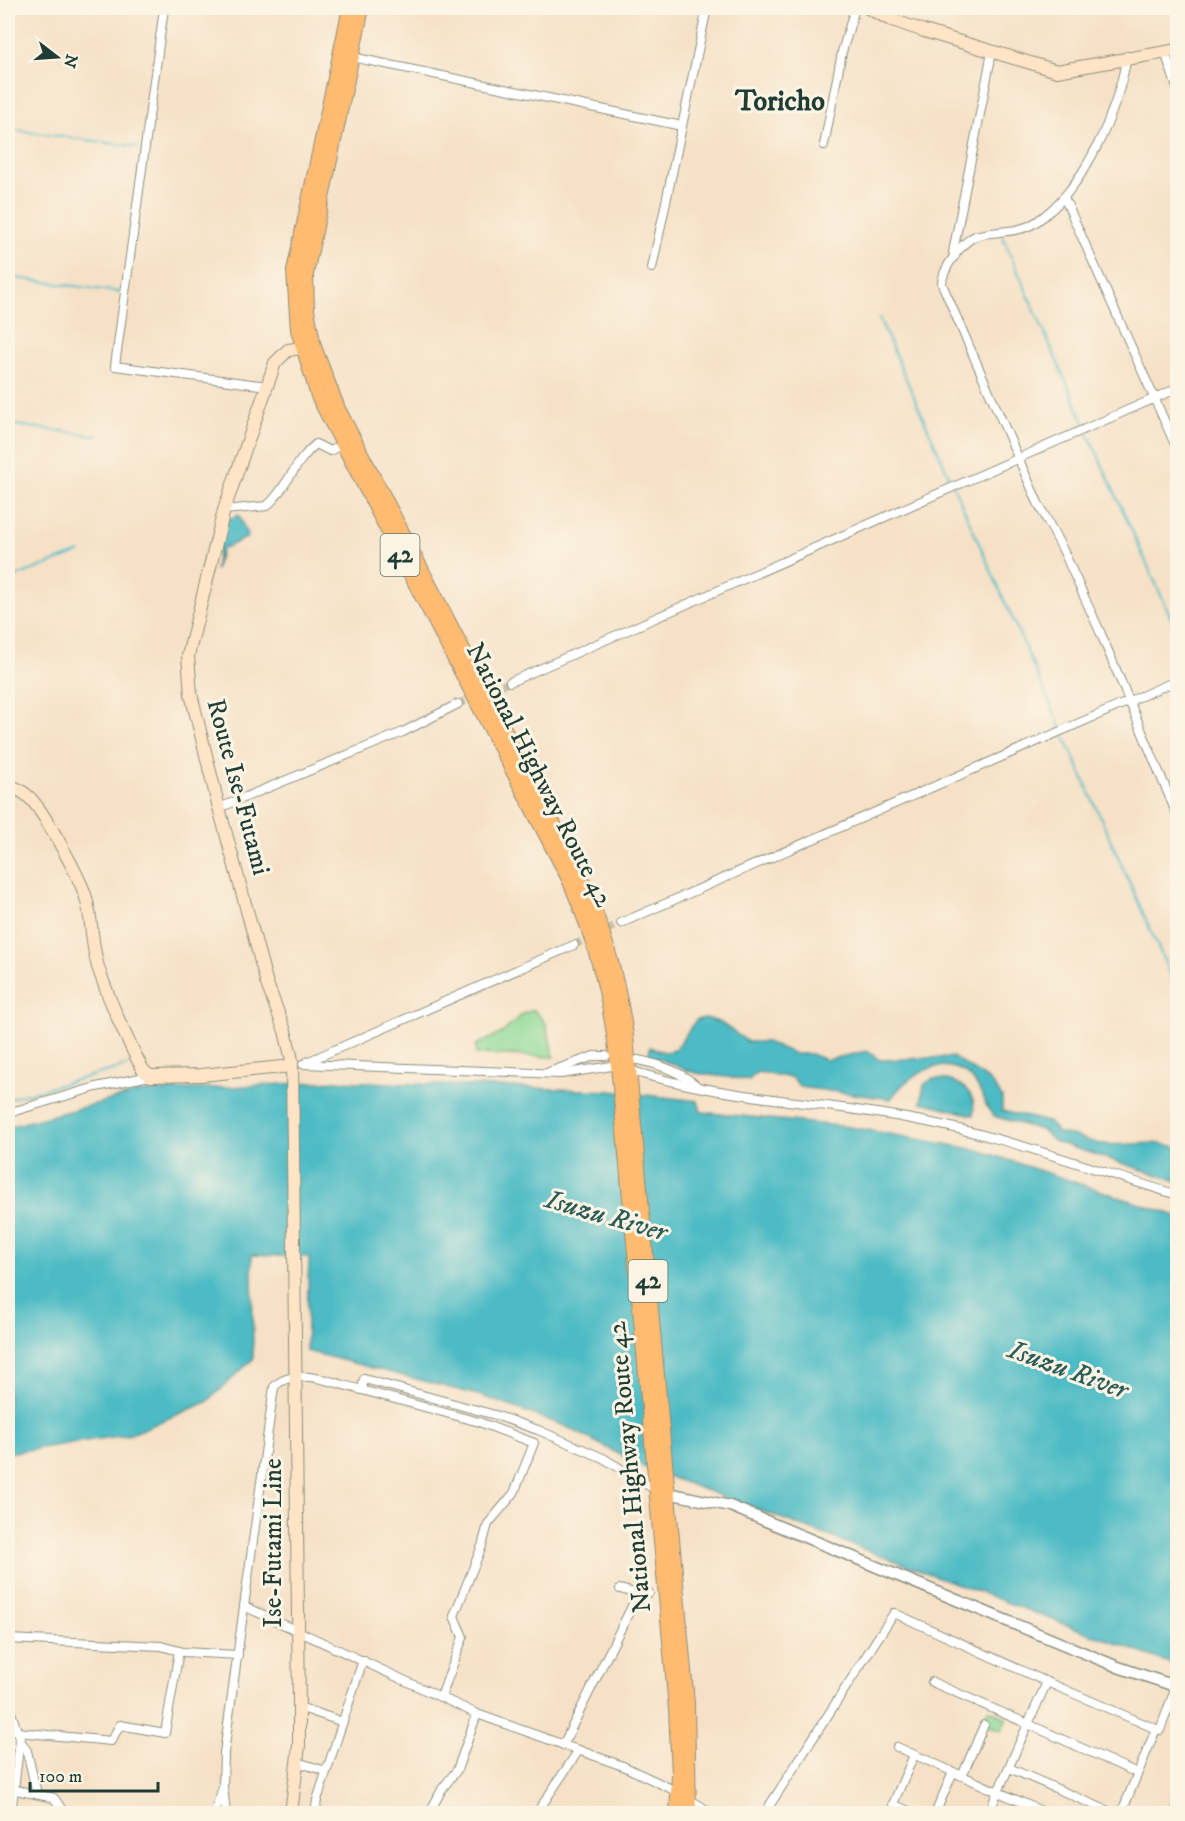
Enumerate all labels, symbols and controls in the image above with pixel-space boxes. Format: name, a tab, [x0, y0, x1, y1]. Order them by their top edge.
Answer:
north arrow	[27, 27, 87, 87]
text: N	[59, 52, 82, 70]
district label: Toricho	[734, 84, 825, 119]
road number: 42	[380, 534, 420, 576]
street label: National Highway Route 42	[458, 637, 620, 913]
street label: Route Ise-Futami	[199, 695, 277, 879]
water label: Isuzu River	[539, 1182, 673, 1250]
road number: 42	[628, 1260, 668, 1302]
street label: National Highway Route 42	[601, 1320, 659, 1614]
water label: Isuzu River	[1002, 1332, 1135, 1408]
street label: Ise-Futami Line	[257, 1458, 290, 1628]
scale bar	[30, 1755, 158, 1793]
text: 100 m	[39, 1766, 82, 1788]

